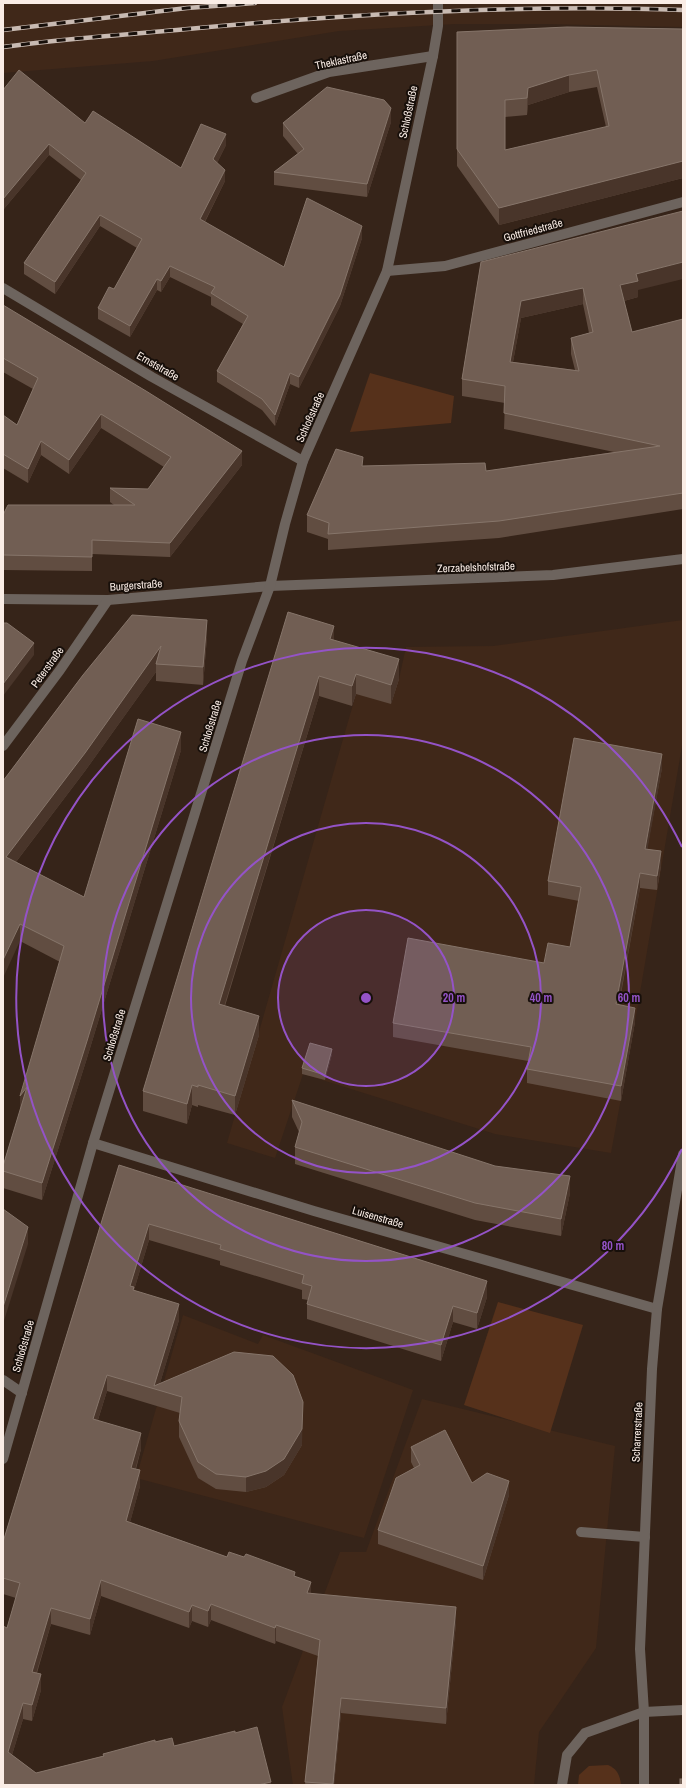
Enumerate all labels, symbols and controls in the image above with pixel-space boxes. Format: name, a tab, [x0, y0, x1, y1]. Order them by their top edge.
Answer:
street label: Theklastraße	[314, 48, 368, 72]
street label: Schloßstraße	[396, 84, 420, 140]
street label: Gottfriedstraße	[502, 215, 564, 245]
street label: Ernststraße	[134, 348, 182, 384]
street label: Schloßstraße	[293, 390, 327, 444]
street label: Zerzabelshofstraße	[437, 559, 515, 575]
street label: Burgerstraße	[109, 576, 163, 594]
street label: Peterstraße	[27, 644, 67, 690]
street label: Schloßstraße	[195, 698, 225, 754]
text: 20 m	[443, 990, 465, 1006]
text: 40 m	[530, 990, 552, 1006]
text: 60 m	[618, 990, 640, 1006]
centre of rings	[359, 991, 373, 1005]
street label: Schloßstraße	[99, 1007, 129, 1063]
street label: Luisenstraße	[351, 1203, 405, 1231]
text: 80 m	[602, 1238, 624, 1254]
street label: Schloßstraße	[9, 1318, 37, 1374]
street label: Scharrerstraße	[628, 1402, 646, 1462]

